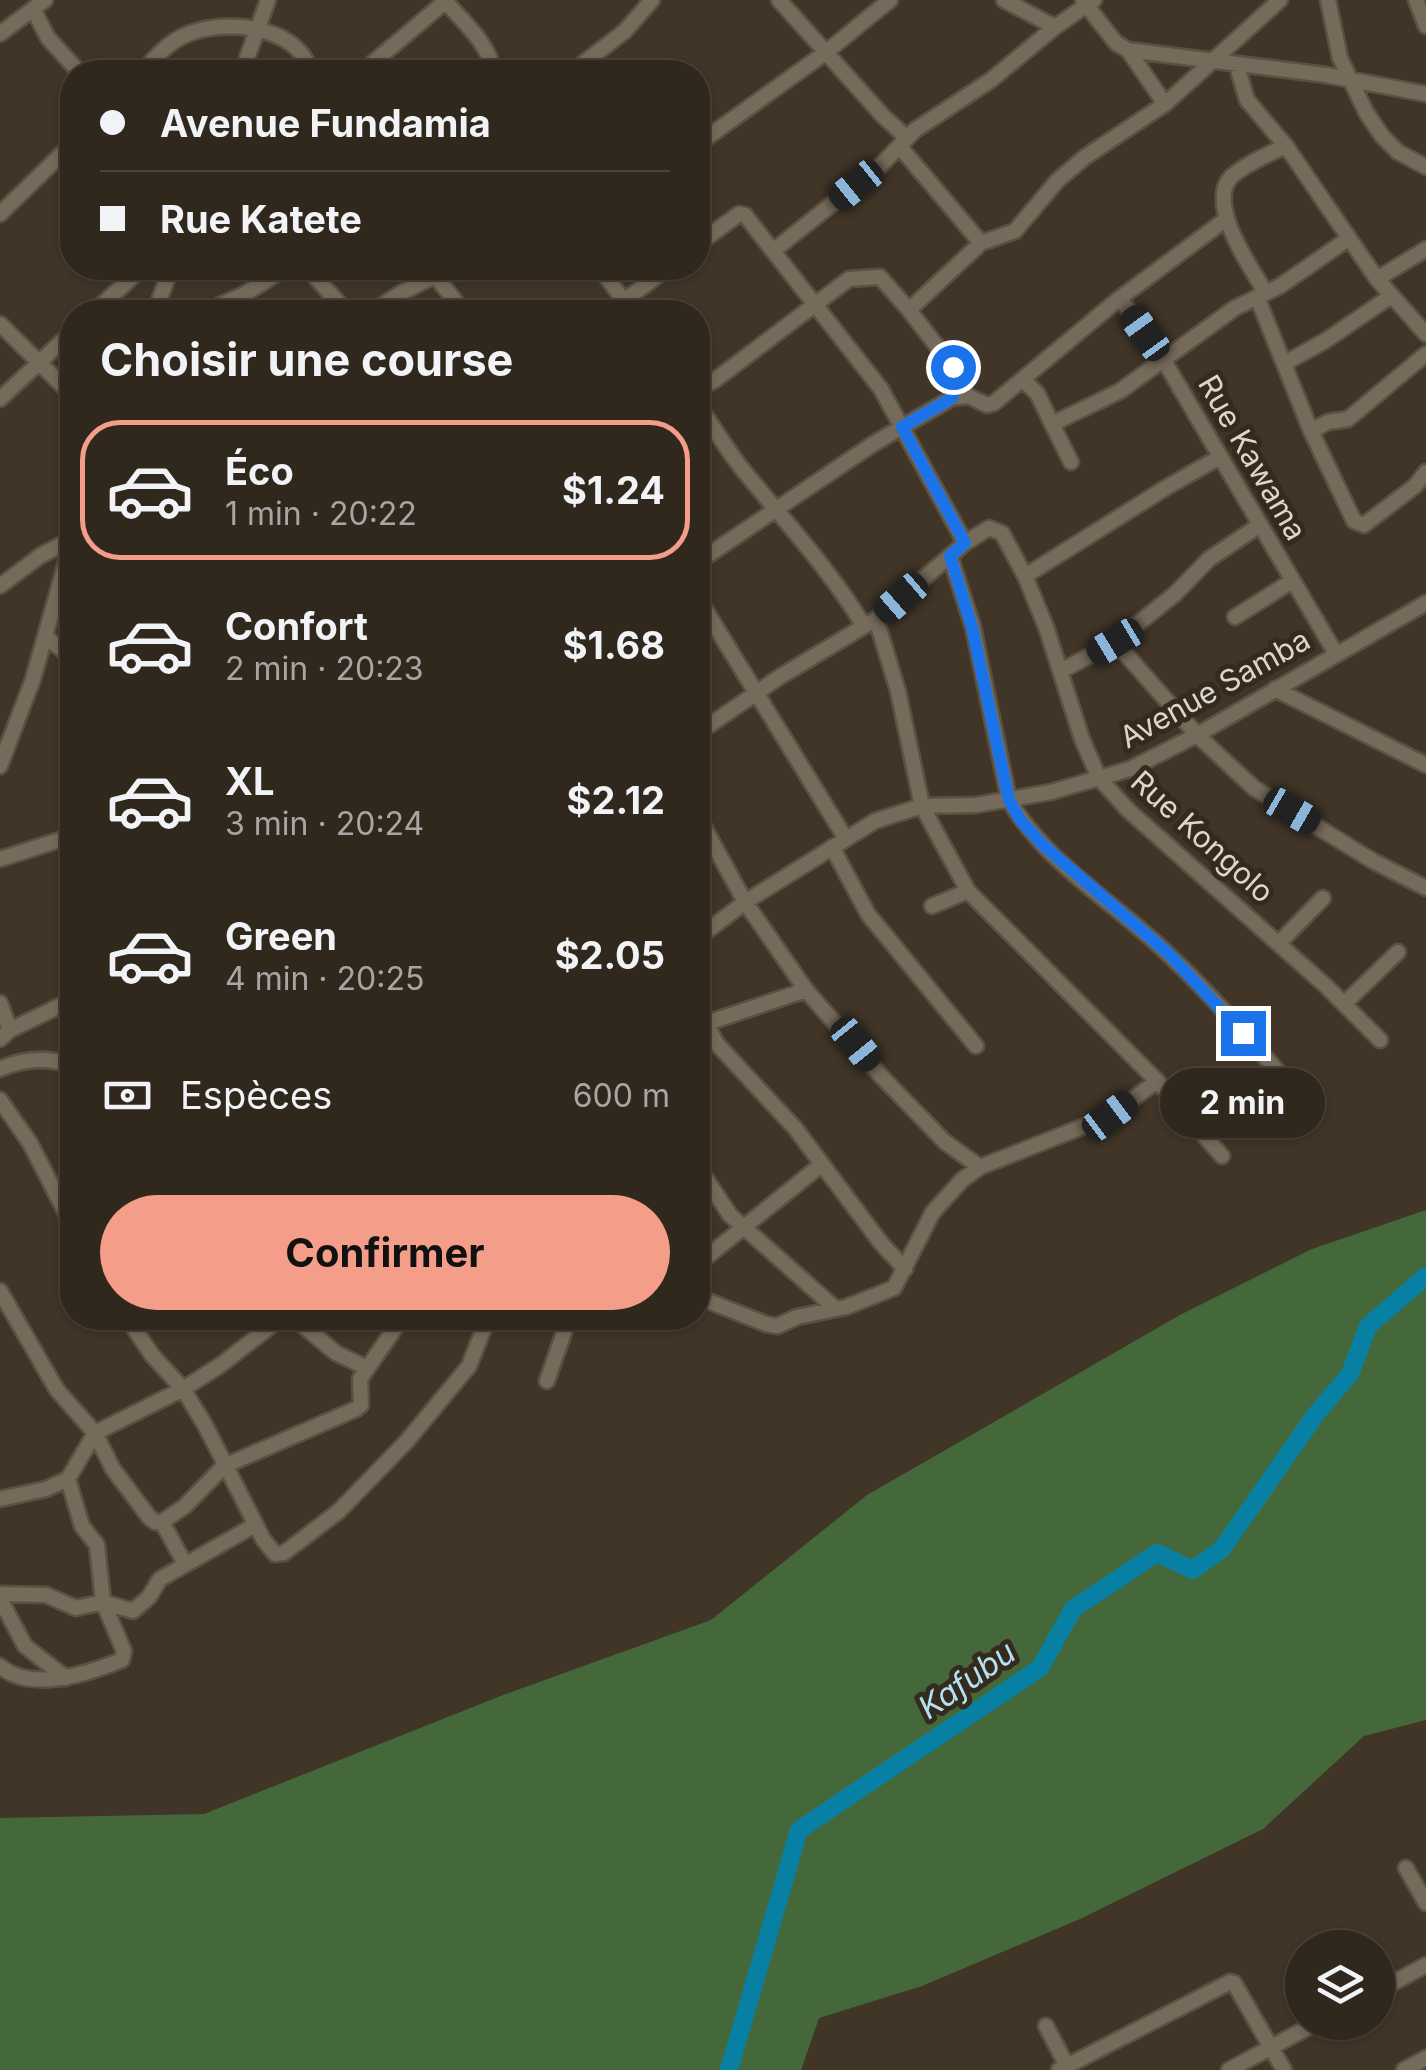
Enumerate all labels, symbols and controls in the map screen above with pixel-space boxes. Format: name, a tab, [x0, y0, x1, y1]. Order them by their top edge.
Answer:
text: Avenue Fundamia	[160, 100, 491, 146]
car	[823, 154, 889, 216]
text: Rue Katete	[160, 196, 362, 242]
car	[1115, 300, 1175, 366]
text: Choisir une course	[100, 332, 513, 387]
route start	[931, 345, 976, 390]
street label: Rue Kawama	[1191, 369, 1315, 546]
icon: car	[105, 445, 195, 535]
text: Éco	[225, 448, 294, 494]
text: $1.24	[562, 467, 665, 513]
text: 1 min · 20:22	[225, 494, 417, 533]
car	[869, 567, 933, 629]
icon: car	[105, 600, 195, 690]
text: Confort	[225, 603, 368, 649]
car	[1082, 614, 1148, 670]
street label: Avenue Samba	[1113, 621, 1316, 755]
text: $1.68	[563, 622, 665, 668]
text: 2 min · 20:23	[225, 649, 424, 688]
icon: car	[105, 755, 195, 845]
text: XL	[225, 758, 275, 804]
street label: Rue Kongolo	[1124, 763, 1281, 910]
text: $2.12	[567, 777, 665, 823]
car	[1259, 783, 1325, 839]
text: 3 min · 20:24	[225, 804, 424, 843]
icon: car	[105, 910, 195, 1000]
text: Green	[225, 913, 337, 959]
text: $2.05	[555, 932, 665, 978]
text: 4 min · 20:25	[225, 959, 424, 998]
car	[825, 1011, 887, 1077]
route end	[1221, 1011, 1266, 1056]
icon: cash	[100, 1068, 155, 1123]
callout: 2 min	[1160, 1068, 1326, 1138]
text: Espèces	[180, 1072, 332, 1118]
text: 600 m	[573, 1076, 670, 1115]
text: 2 min	[1200, 1083, 1285, 1122]
car	[1077, 1086, 1143, 1146]
button: Confirmer	[100, 1195, 670, 1310]
water label: Kafubu	[911, 1632, 1023, 1727]
map controls	[1285, 1930, 1395, 2040]
button: layers	[1285, 1930, 1395, 2040]

